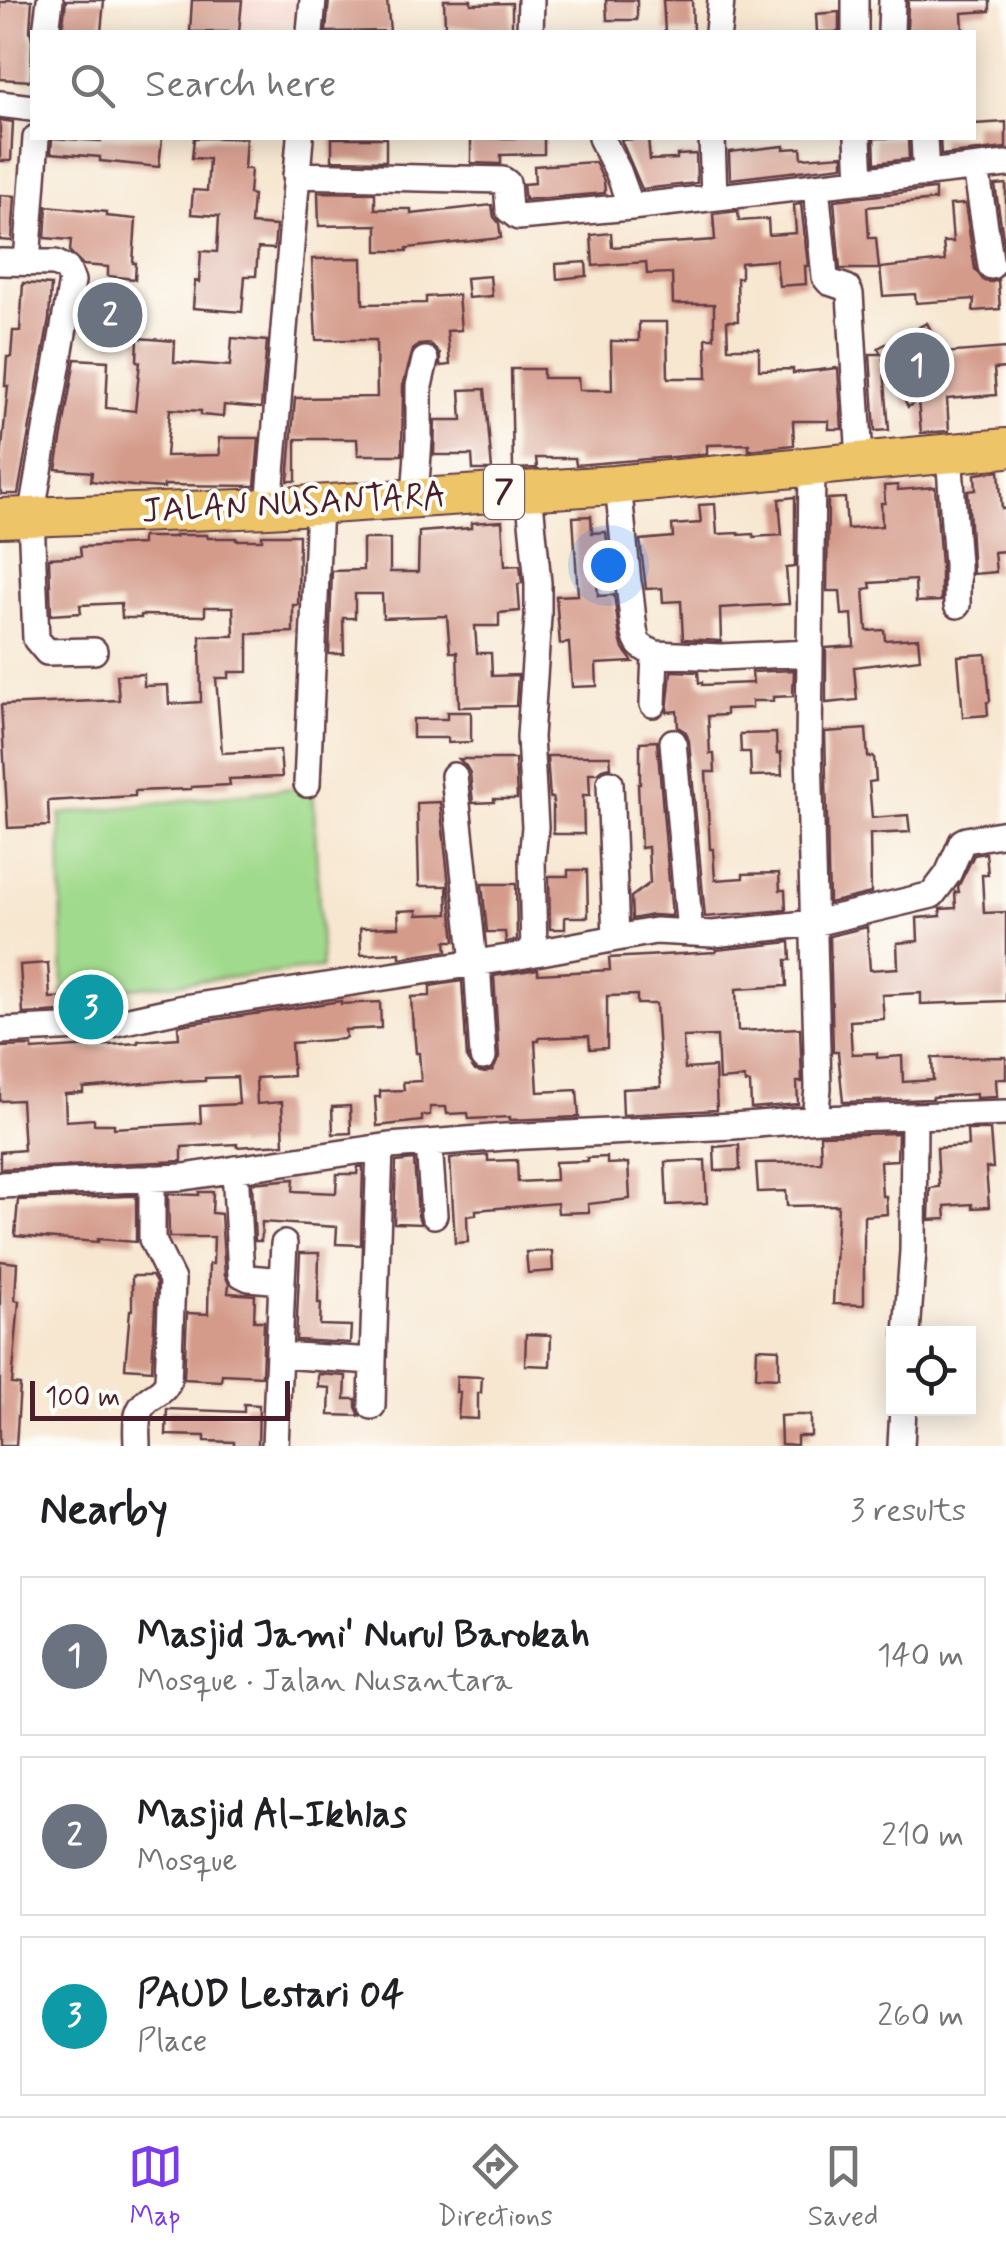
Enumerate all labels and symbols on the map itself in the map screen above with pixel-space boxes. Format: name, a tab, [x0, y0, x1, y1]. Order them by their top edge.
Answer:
pin: 2	[78, 278, 142, 352]
pin: 1	[884, 328, 950, 402]
road number: 7	[484, 465, 524, 519]
street label: JALAN NUSANTARA	[140, 473, 448, 535]
your location	[583, 540, 634, 591]
pin: 3	[58, 970, 124, 1044]
scale bar	[30, 1376, 290, 1420]

